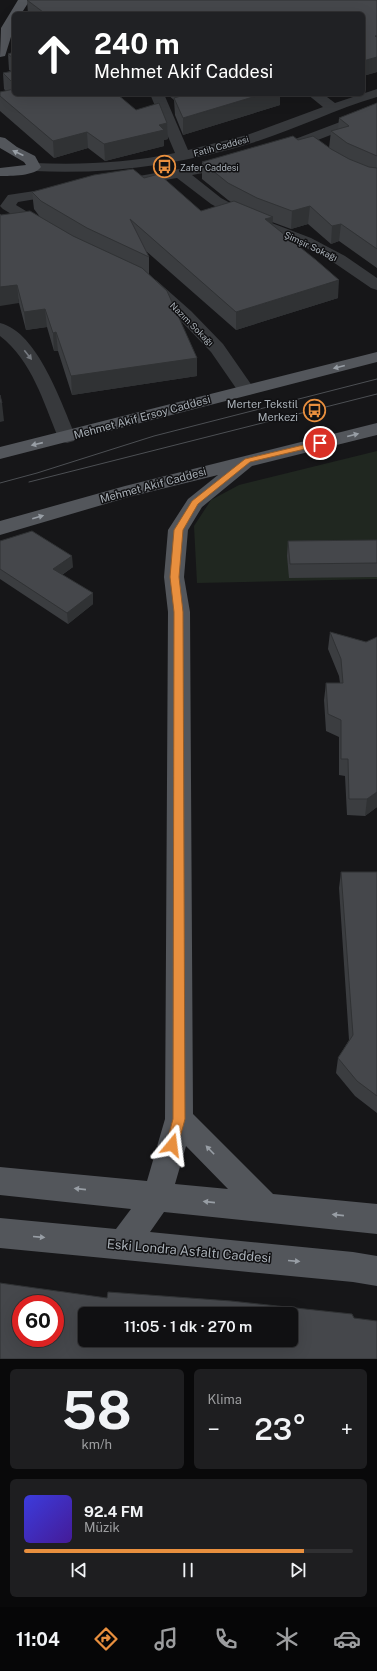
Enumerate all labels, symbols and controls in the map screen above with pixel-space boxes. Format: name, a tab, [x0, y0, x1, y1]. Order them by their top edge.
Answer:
text: 240 m	[94, 27, 180, 60]
icon: ahead	[28, 28, 80, 80]
text: Mehmet Akif Caddesi	[94, 61, 273, 82]
street label: Fatih Caddesi	[192, 133, 250, 159]
one-way arrow	[13, 150, 24, 156]
bus stop icon: Zafer Caddesi	[152, 154, 178, 180]
place label: Zafer Caddesi	[180, 162, 239, 173]
street label: Şimşir Sokağı	[283, 229, 339, 263]
street label: Nazım Sokağı	[168, 300, 216, 348]
one-way arrow	[24, 349, 32, 360]
one-way arrow	[333, 364, 345, 370]
street label: Mehmet Akif Ersoy Caddesi	[73, 393, 211, 441]
bus stop icon: Merter Tekstil Merkezi	[301, 397, 327, 423]
place label: Merter Tekstil Merkezi	[227, 398, 298, 423]
pin	[303, 426, 337, 460]
icon: arrive	[309, 432, 331, 454]
one-way arrow	[347, 432, 359, 438]
one-way arrow	[31, 441, 43, 447]
street label: Mehmet Akif Caddesi	[99, 465, 207, 505]
one-way arrow	[32, 514, 44, 520]
position arrow	[151, 1124, 193, 1166]
one-way arrow	[205, 1145, 215, 1155]
one-way arrow	[73, 1186, 86, 1193]
one-way arrow	[203, 1199, 215, 1206]
one-way arrow	[332, 1212, 344, 1219]
one-way arrow	[33, 1234, 45, 1240]
street label: Eski Londra Asfaltı Caddesi	[106, 1236, 272, 1266]
one-way arrow	[288, 1258, 300, 1264]
speed limit sign: 60	[12, 1295, 64, 1347]
text: 11:05 · 1 dk · 270 m	[124, 1318, 252, 1335]
text: 58	[62, 1380, 132, 1441]
text: Klima	[208, 1392, 242, 1407]
text: 23°	[254, 1411, 306, 1447]
text: −	[208, 1416, 220, 1442]
text: +	[341, 1416, 353, 1442]
text: km/h	[81, 1437, 112, 1452]
text: 92.4 FM	[84, 1503, 144, 1520]
text: Müzik	[84, 1520, 120, 1535]
icon: previous	[68, 1559, 90, 1581]
icon: pause	[177, 1559, 199, 1581]
icon: next	[287, 1559, 309, 1581]
icon: directions	[92, 1625, 120, 1653]
icon: music	[152, 1625, 180, 1653]
icon: phone	[212, 1625, 240, 1653]
icon: climate	[273, 1625, 301, 1653]
icon: car	[333, 1625, 361, 1653]
text: 11:04	[16, 1629, 60, 1650]

